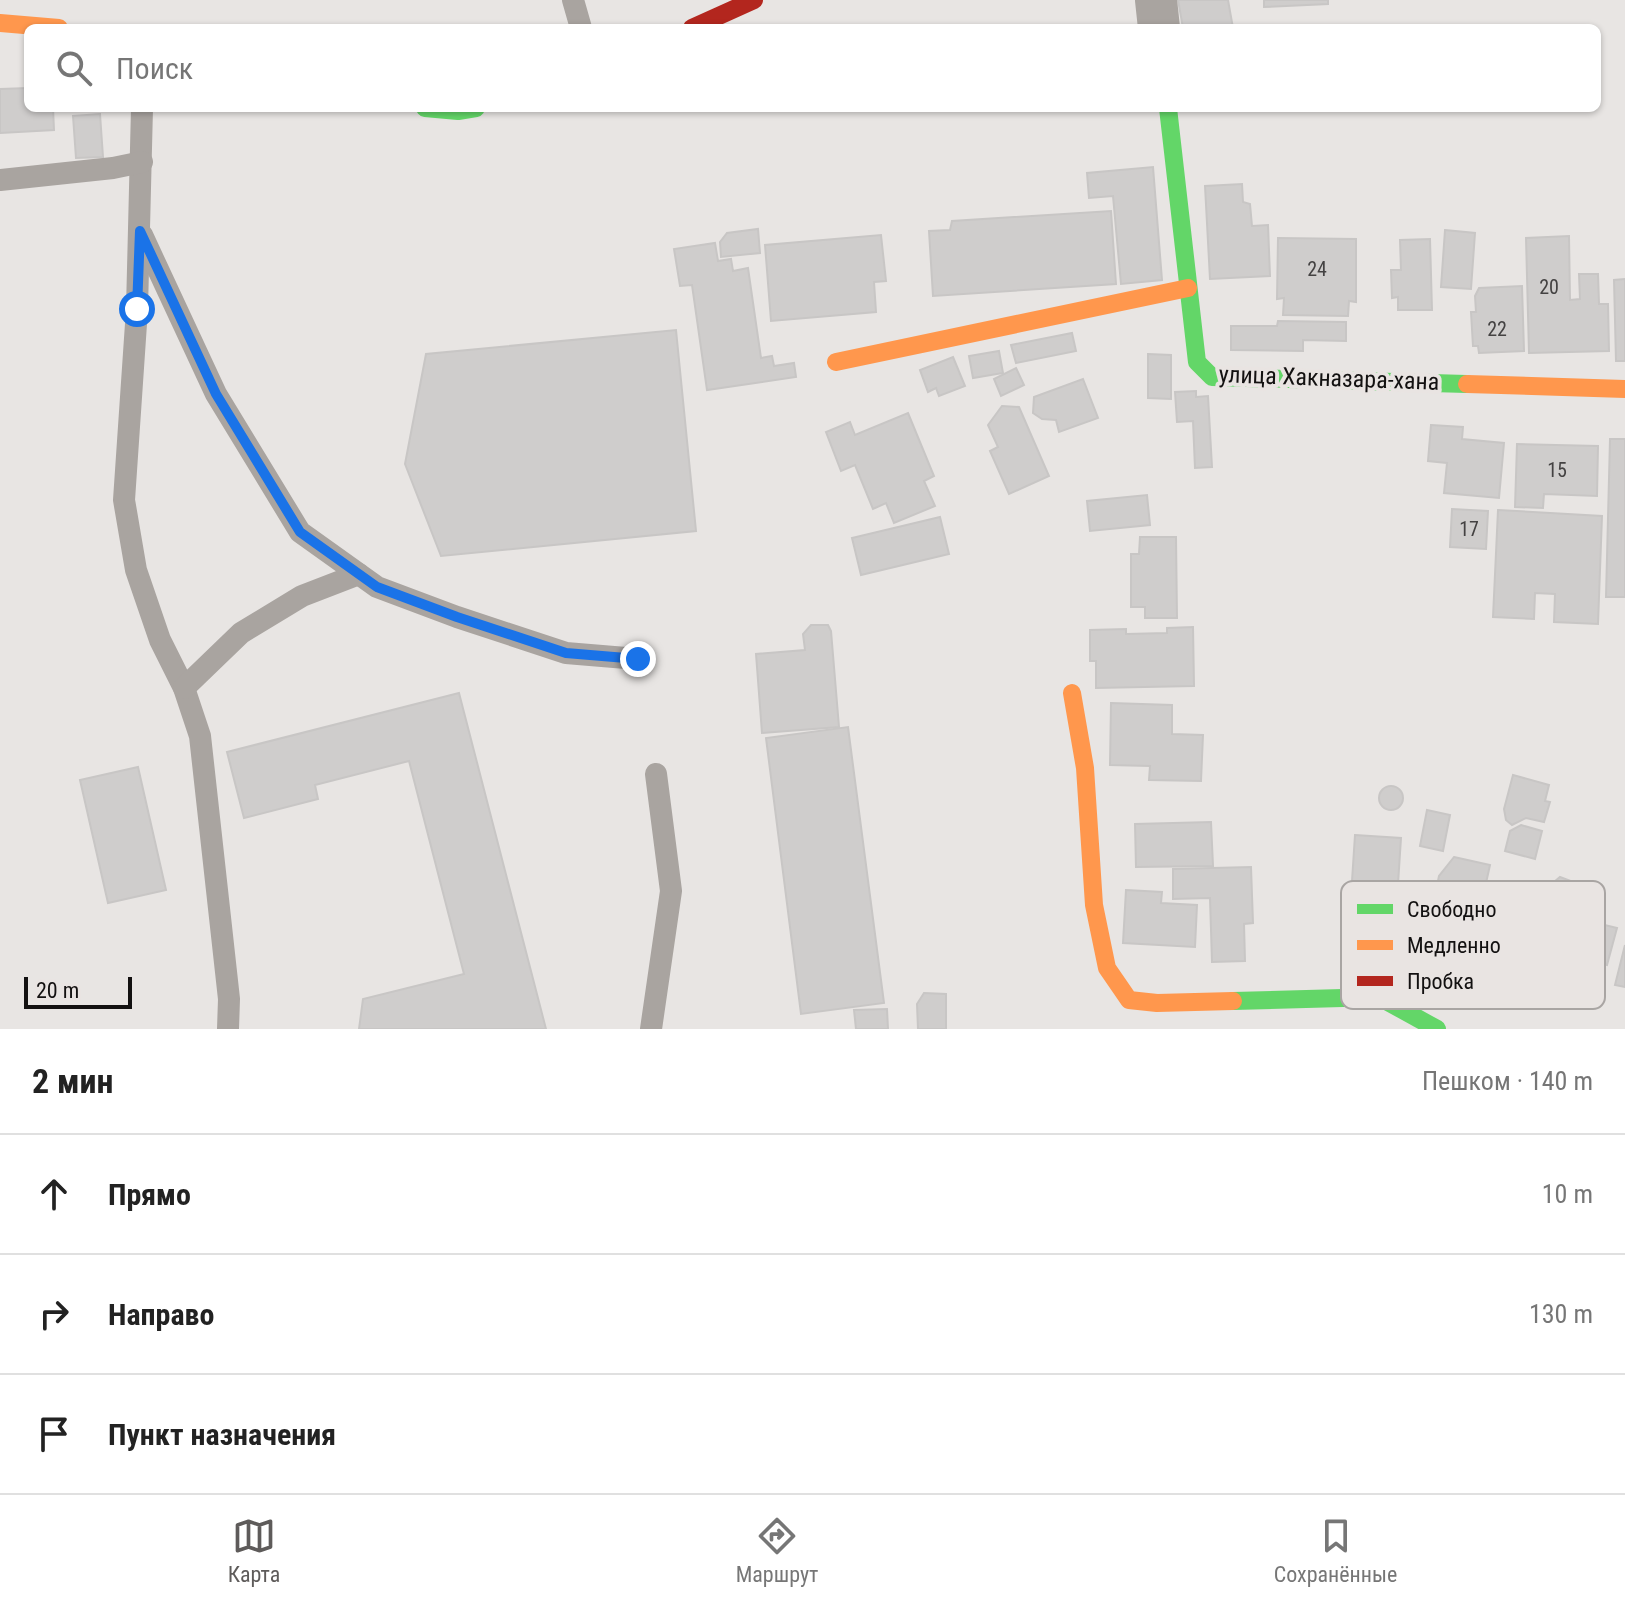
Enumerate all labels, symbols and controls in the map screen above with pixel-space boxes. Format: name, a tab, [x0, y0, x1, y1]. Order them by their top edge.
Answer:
search box	[24, 24, 1601, 112]
icon: search	[52, 46, 96, 90]
text: Поиск	[116, 51, 193, 86]
house number: 24	[1307, 257, 1327, 281]
house number: 20	[1539, 275, 1559, 299]
route start	[119, 291, 155, 327]
house number: 22	[1487, 317, 1507, 341]
street label: улица Хакназара-хана	[1218, 360, 1440, 396]
house number: 15	[1547, 458, 1567, 482]
house number: 17	[1459, 517, 1479, 541]
route end	[620, 641, 656, 677]
legend	[1341, 881, 1605, 1009]
text: Свободно	[1407, 897, 1497, 922]
text: Медленно	[1407, 933, 1501, 958]
text: Пробка	[1407, 969, 1474, 994]
scale bar	[24, 973, 132, 1009]
text: 20 m	[36, 978, 79, 1003]
text: 2 мин	[32, 1061, 114, 1101]
text: Пешком · 140 m	[1422, 1066, 1593, 1096]
icon: ahead	[32, 1172, 76, 1216]
text: Прямо	[108, 1177, 191, 1212]
text: 10 m	[1542, 1179, 1593, 1209]
icon: right	[32, 1292, 76, 1336]
text: Направо	[108, 1297, 214, 1332]
text: 130 m	[1529, 1299, 1593, 1329]
icon: arrive	[32, 1412, 76, 1456]
text: Пункт назначения	[108, 1417, 336, 1452]
tab: Карта	[228, 1514, 280, 1587]
tab: Маршрут	[736, 1514, 818, 1587]
tab: Сохранённые	[1274, 1514, 1397, 1587]

